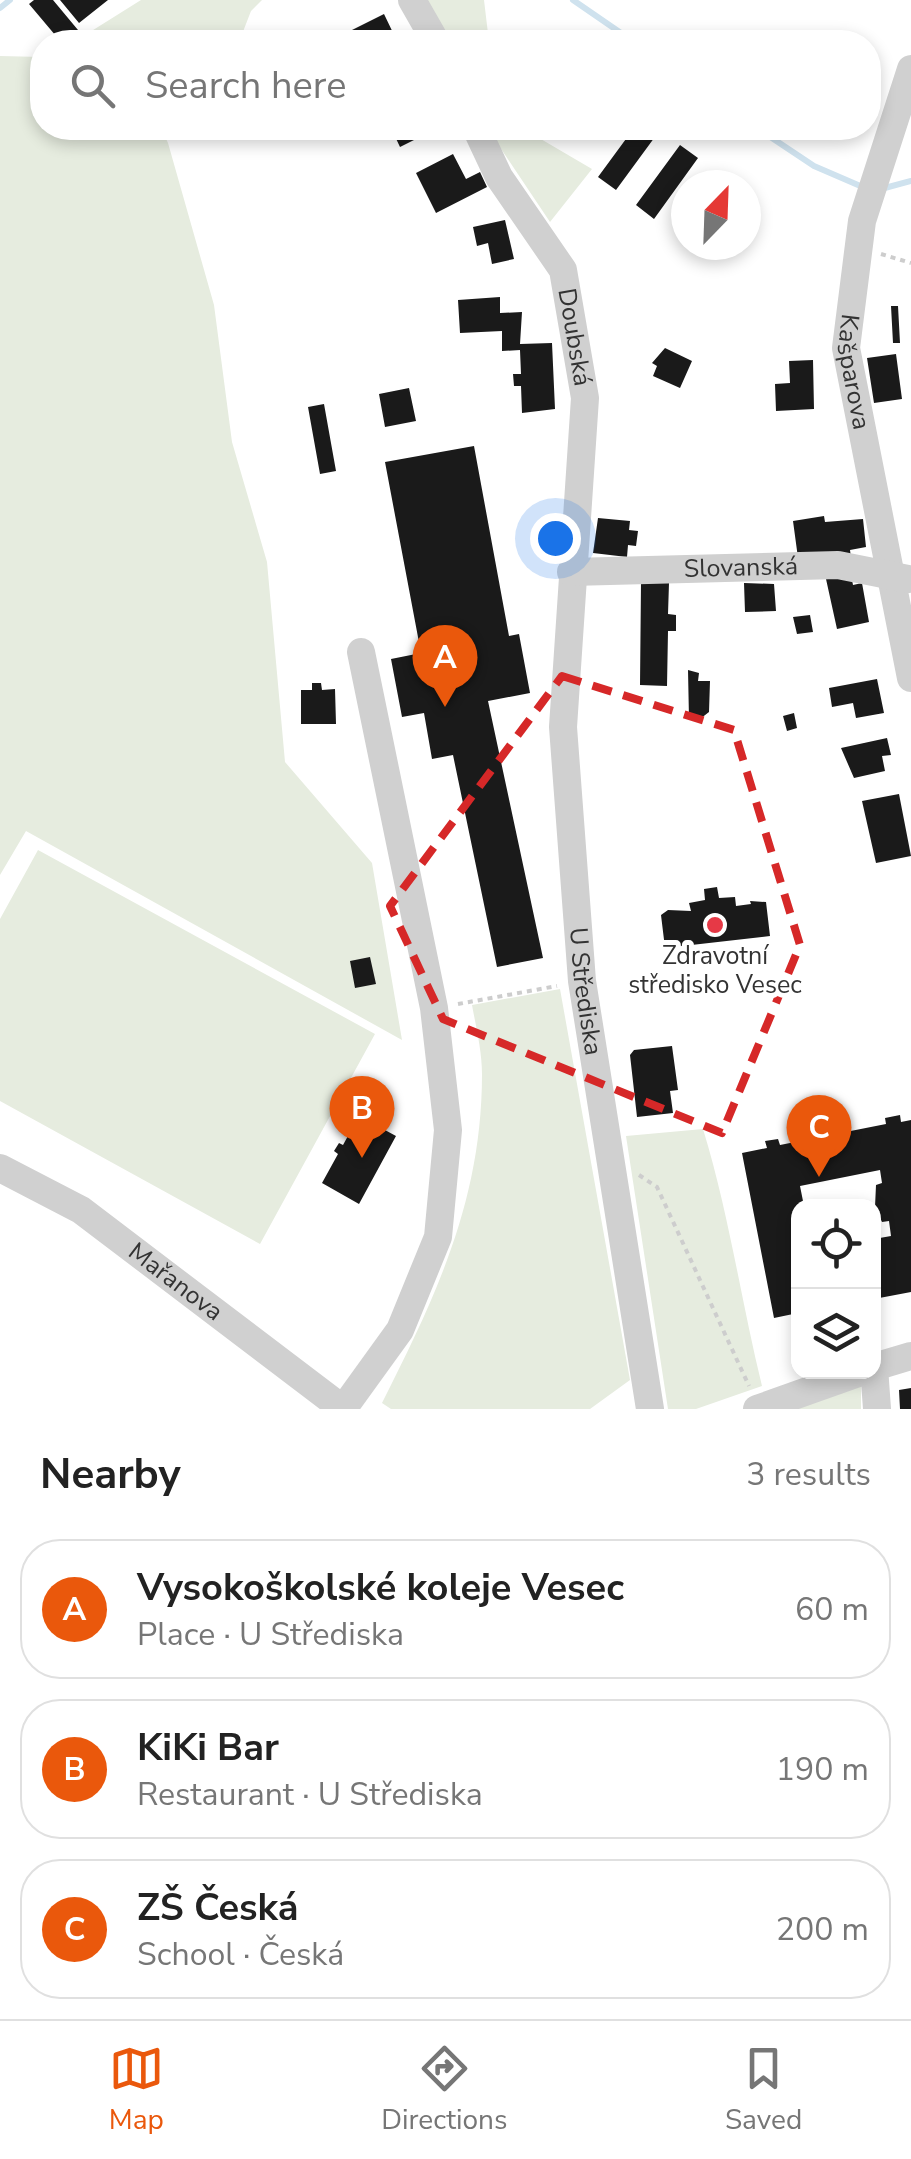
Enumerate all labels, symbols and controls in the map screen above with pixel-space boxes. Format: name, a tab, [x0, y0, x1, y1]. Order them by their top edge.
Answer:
search box	[30, 30, 881, 140]
icon: search	[65, 58, 120, 113]
text: Search here	[145, 60, 346, 111]
north arrow	[671, 170, 761, 260]
street label: Doubská	[549, 285, 600, 389]
street label: Kašparova	[828, 312, 879, 433]
your location	[530, 513, 581, 564]
street label: Slovanská	[683, 549, 798, 586]
pin: A	[412, 624, 478, 707]
marker: Zdravotní středisko Vesec	[704, 914, 726, 936]
street label: U Střediska	[561, 926, 611, 1058]
place label: Zdravotní středisko Vesec	[628, 939, 802, 1002]
pin: B	[330, 1076, 394, 1158]
pin: C	[786, 1094, 852, 1177]
map controls	[791, 1199, 881, 1379]
button: locate	[791, 1199, 881, 1289]
street label: Mařanova	[121, 1235, 230, 1329]
button: layers	[791, 1289, 881, 1379]
text: Nearby	[40, 1446, 181, 1503]
text: 3 results	[746, 1453, 871, 1496]
text: Vysokoškolské koleje Vesec	[137, 1562, 624, 1613]
text: A	[63, 1588, 86, 1631]
text: 60 m	[795, 1588, 869, 1631]
text: Place · U Střediska	[137, 1613, 404, 1656]
text: KiKi Bar	[137, 1722, 279, 1773]
text: B	[63, 1748, 86, 1791]
text: 190 m	[776, 1748, 869, 1791]
text: Restaurant · U Střediska	[137, 1773, 483, 1816]
text: ZŠ Česká	[137, 1882, 299, 1933]
text: C	[64, 1908, 85, 1951]
text: 200 m	[776, 1908, 869, 1951]
text: School · Česká	[137, 1933, 344, 1976]
tab: Map	[109, 2041, 164, 2139]
tab: Directions	[381, 2041, 507, 2139]
tab: Saved	[725, 2041, 802, 2139]

